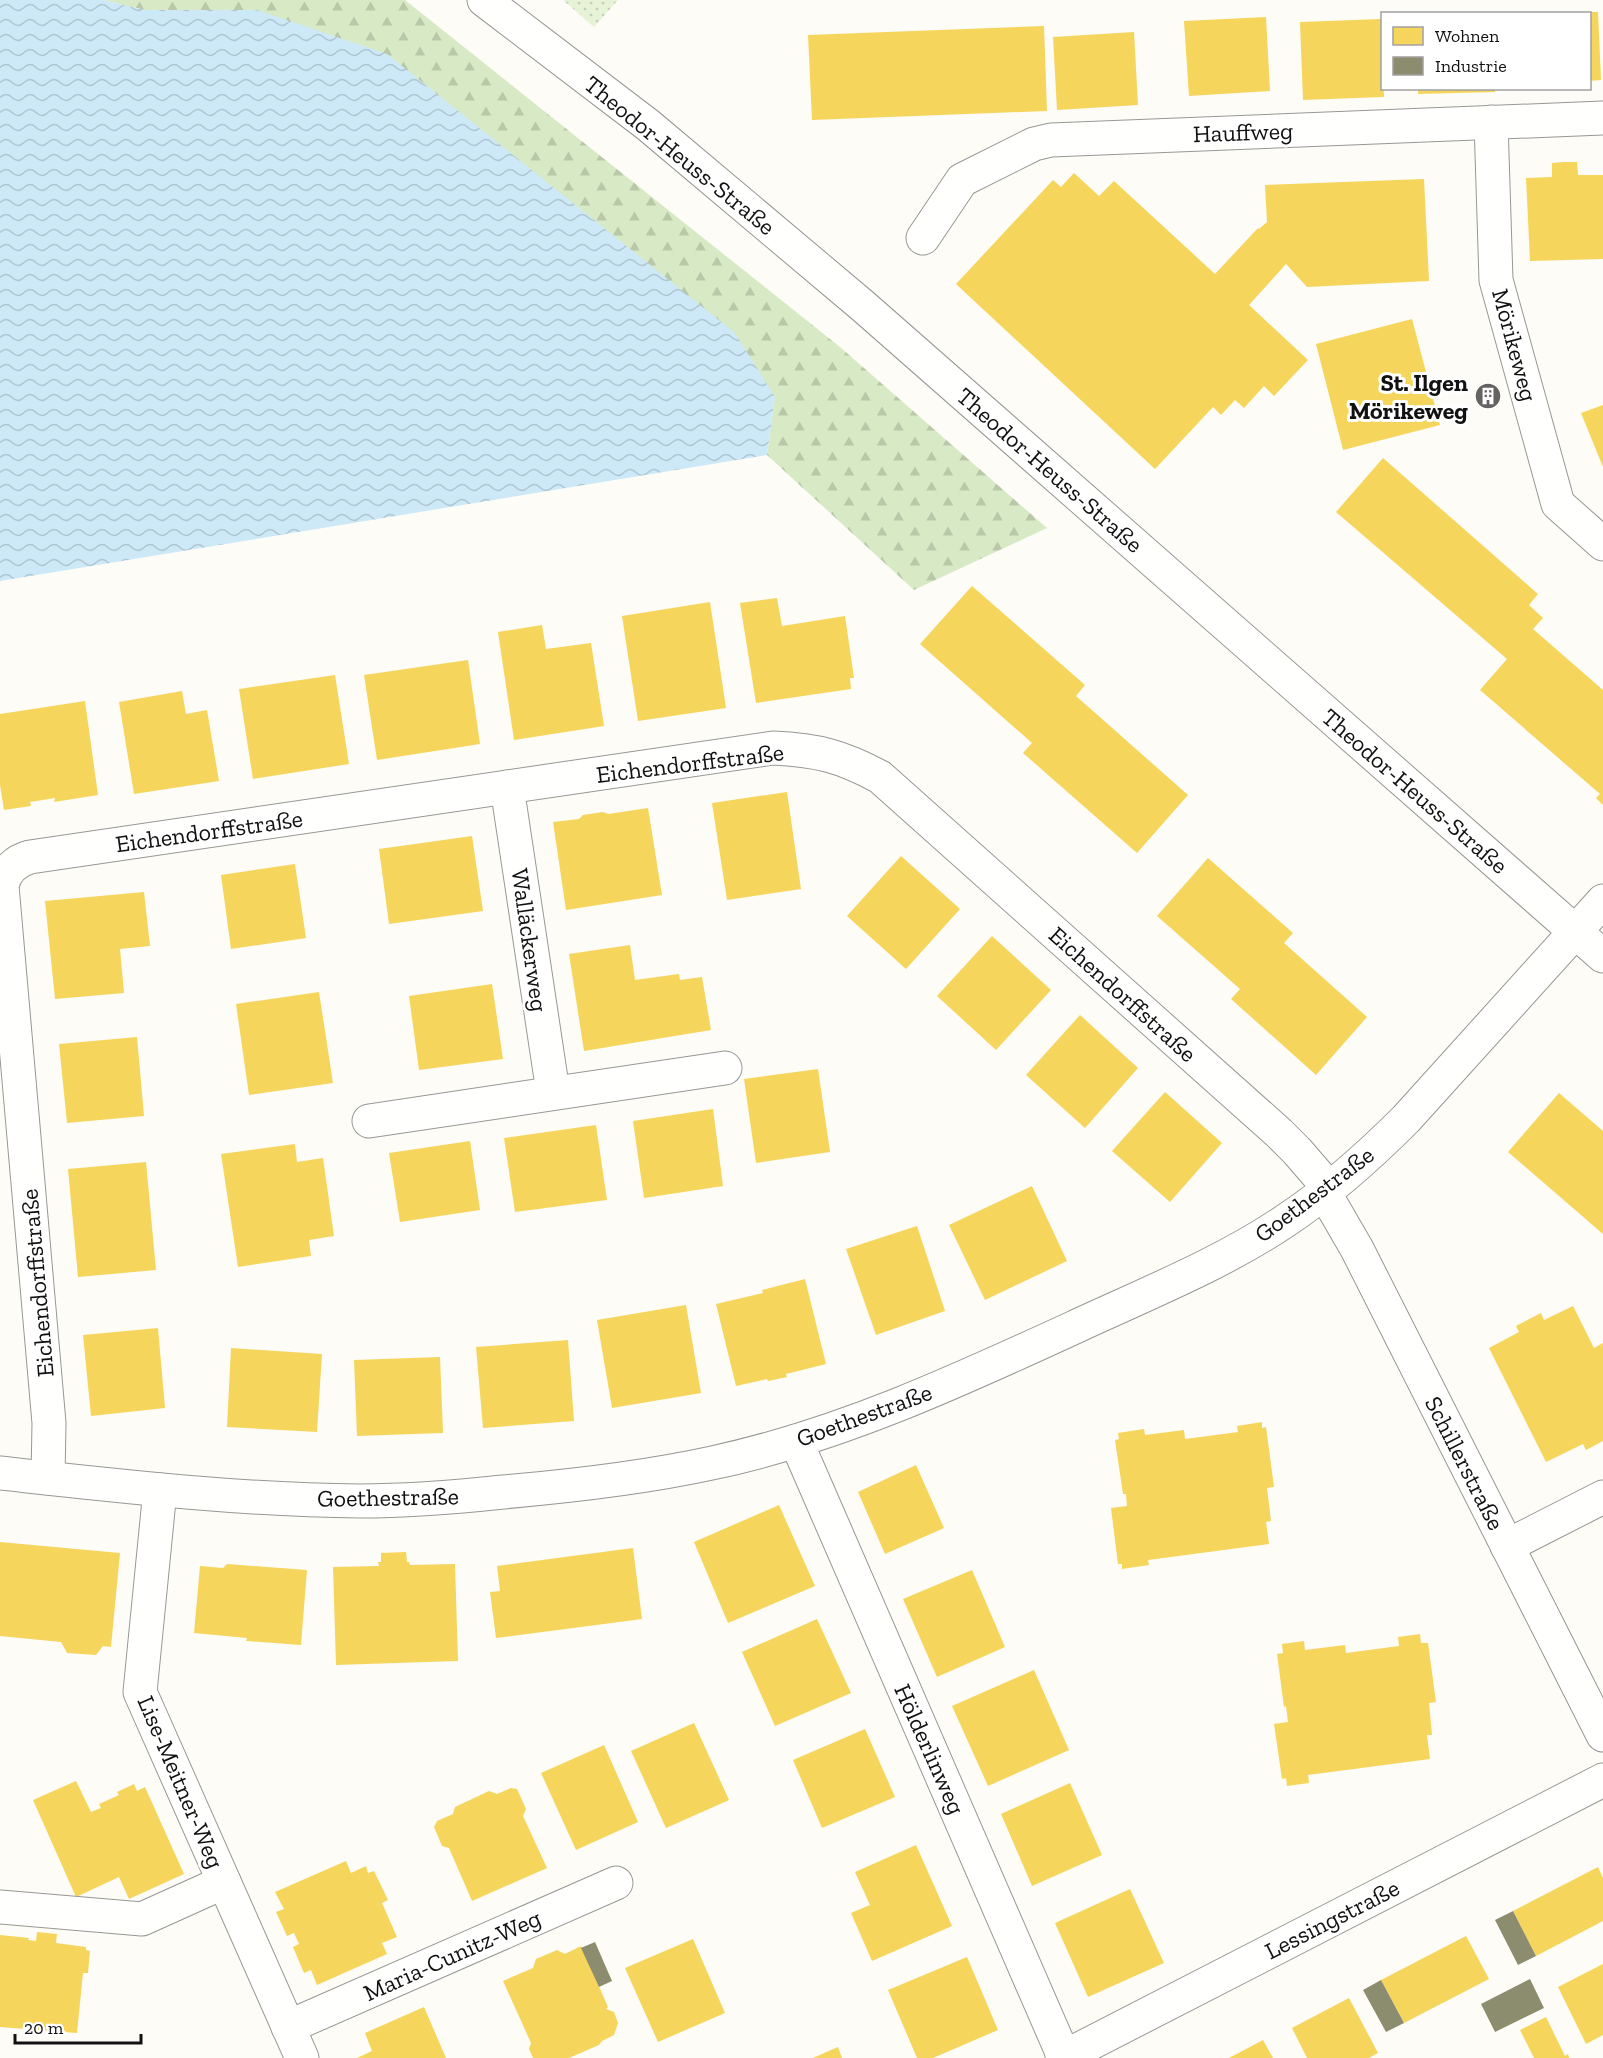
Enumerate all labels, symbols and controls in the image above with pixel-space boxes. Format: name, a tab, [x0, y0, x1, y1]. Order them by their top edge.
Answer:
legend	[1381, 12, 1591, 90]
text: Wohnen	[1435, 25, 1500, 47]
text: Industrie	[1435, 55, 1507, 77]
street label: Theodor-Heuss-Straße	[579, 69, 781, 241]
street label: Hauffweg	[1192, 116, 1294, 148]
street label: Mörikeweg	[1486, 286, 1544, 404]
place label: St. Ilgen Mörikeweg	[1349, 368, 1468, 425]
street label: Theodor-Heuss-Straße	[951, 381, 1149, 559]
building icon: St. Ilgen Mörikeweg	[1473, 381, 1503, 411]
street label: Theodor-Heuss-Straße	[1316, 702, 1514, 880]
street label: Eichendorffstraße	[595, 737, 785, 789]
street label: Eichendorffstraße	[114, 804, 304, 858]
street label: Walläckerweg	[506, 866, 554, 1014]
street label: Eichendorffstraße	[1043, 920, 1203, 1068]
street label: Goethestraße	[1249, 1140, 1379, 1248]
street label: Eichendorffstraße	[14, 1188, 60, 1378]
street label: Goethestraße	[792, 1377, 936, 1453]
street label: Schillerstraße	[1419, 1391, 1511, 1535]
street label: Goethestraße	[317, 1481, 459, 1513]
street label: Hölderlinweg	[888, 1679, 972, 1819]
street label: Lise-Meitner-Weg	[132, 1691, 230, 1873]
street label: Lessingstraße	[1260, 1873, 1404, 1965]
street label: Maria-Cunitz-Weg	[359, 1903, 545, 2007]
scale bar	[15, 2007, 141, 2045]
text: 20 m	[24, 2017, 64, 2039]

